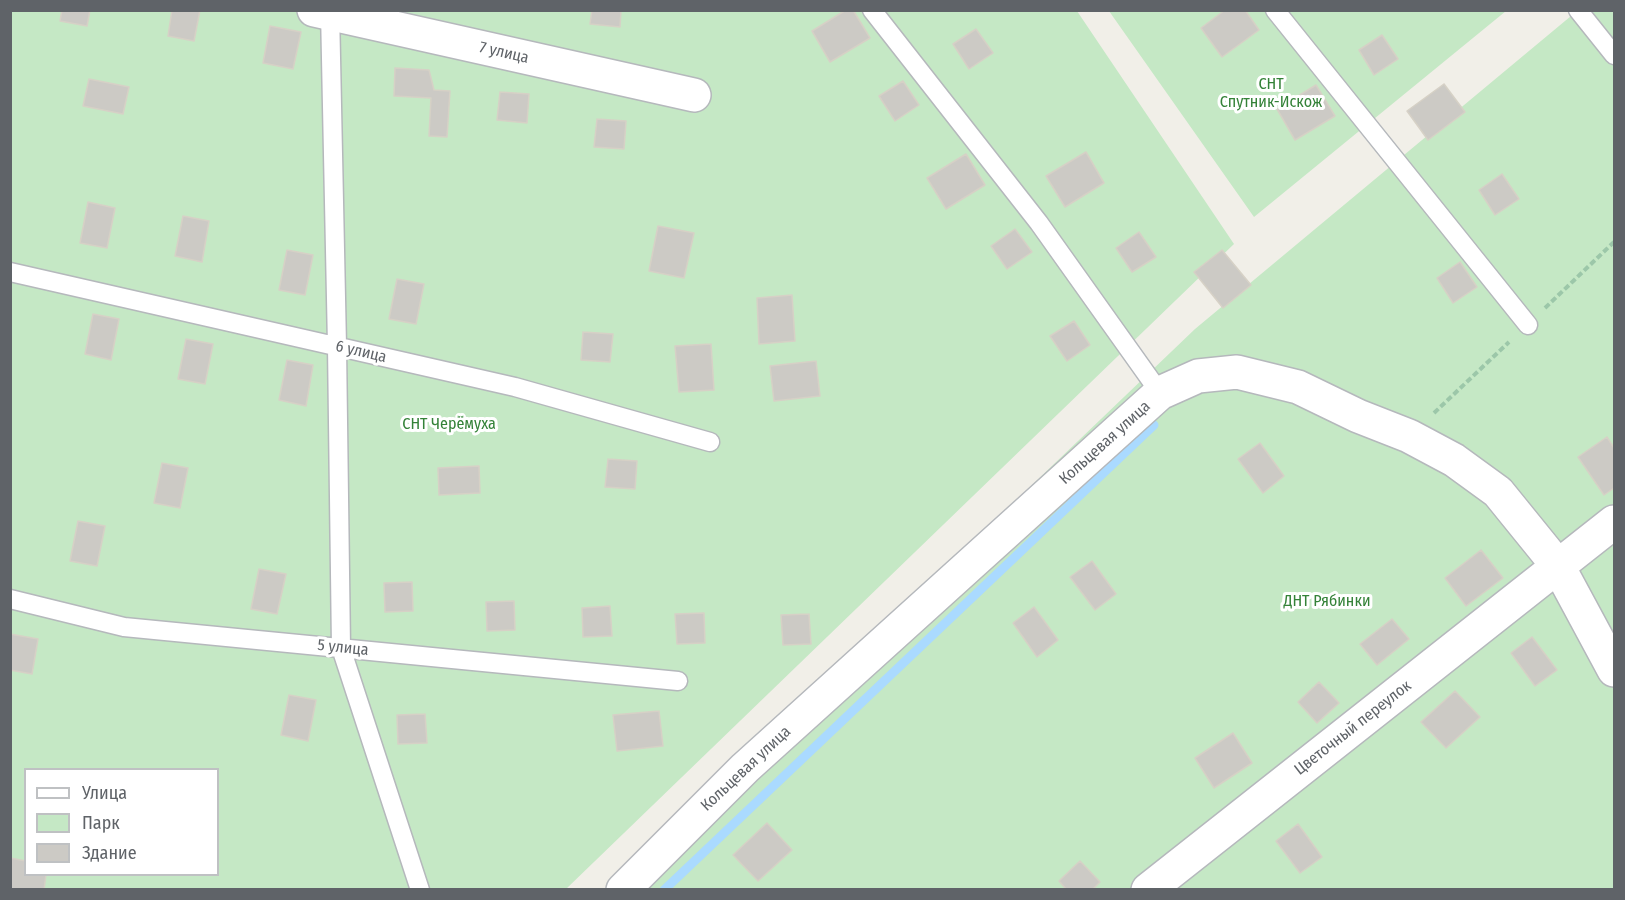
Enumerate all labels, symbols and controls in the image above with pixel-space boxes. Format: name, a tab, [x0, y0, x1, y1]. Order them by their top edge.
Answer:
street label: 7 улица	[477, 38, 531, 68]
park label: СНТ Спутник-Искож	[1220, 75, 1322, 113]
street label: 6 улица	[334, 337, 388, 367]
street label: Кольцевая улица	[1056, 397, 1154, 489]
park label: СНТ Черёмуха	[402, 415, 496, 435]
park label: ДНТ Рябинки	[1284, 592, 1370, 612]
street label: 5 улица	[317, 636, 369, 660]
street label: Цветочный переулок	[1291, 676, 1415, 780]
street label: Кольцевая улица	[697, 722, 795, 816]
legend	[24, 768, 219, 876]
text: Улица	[82, 782, 127, 804]
text: Парк	[82, 812, 120, 834]
text: Здание	[82, 842, 137, 864]

